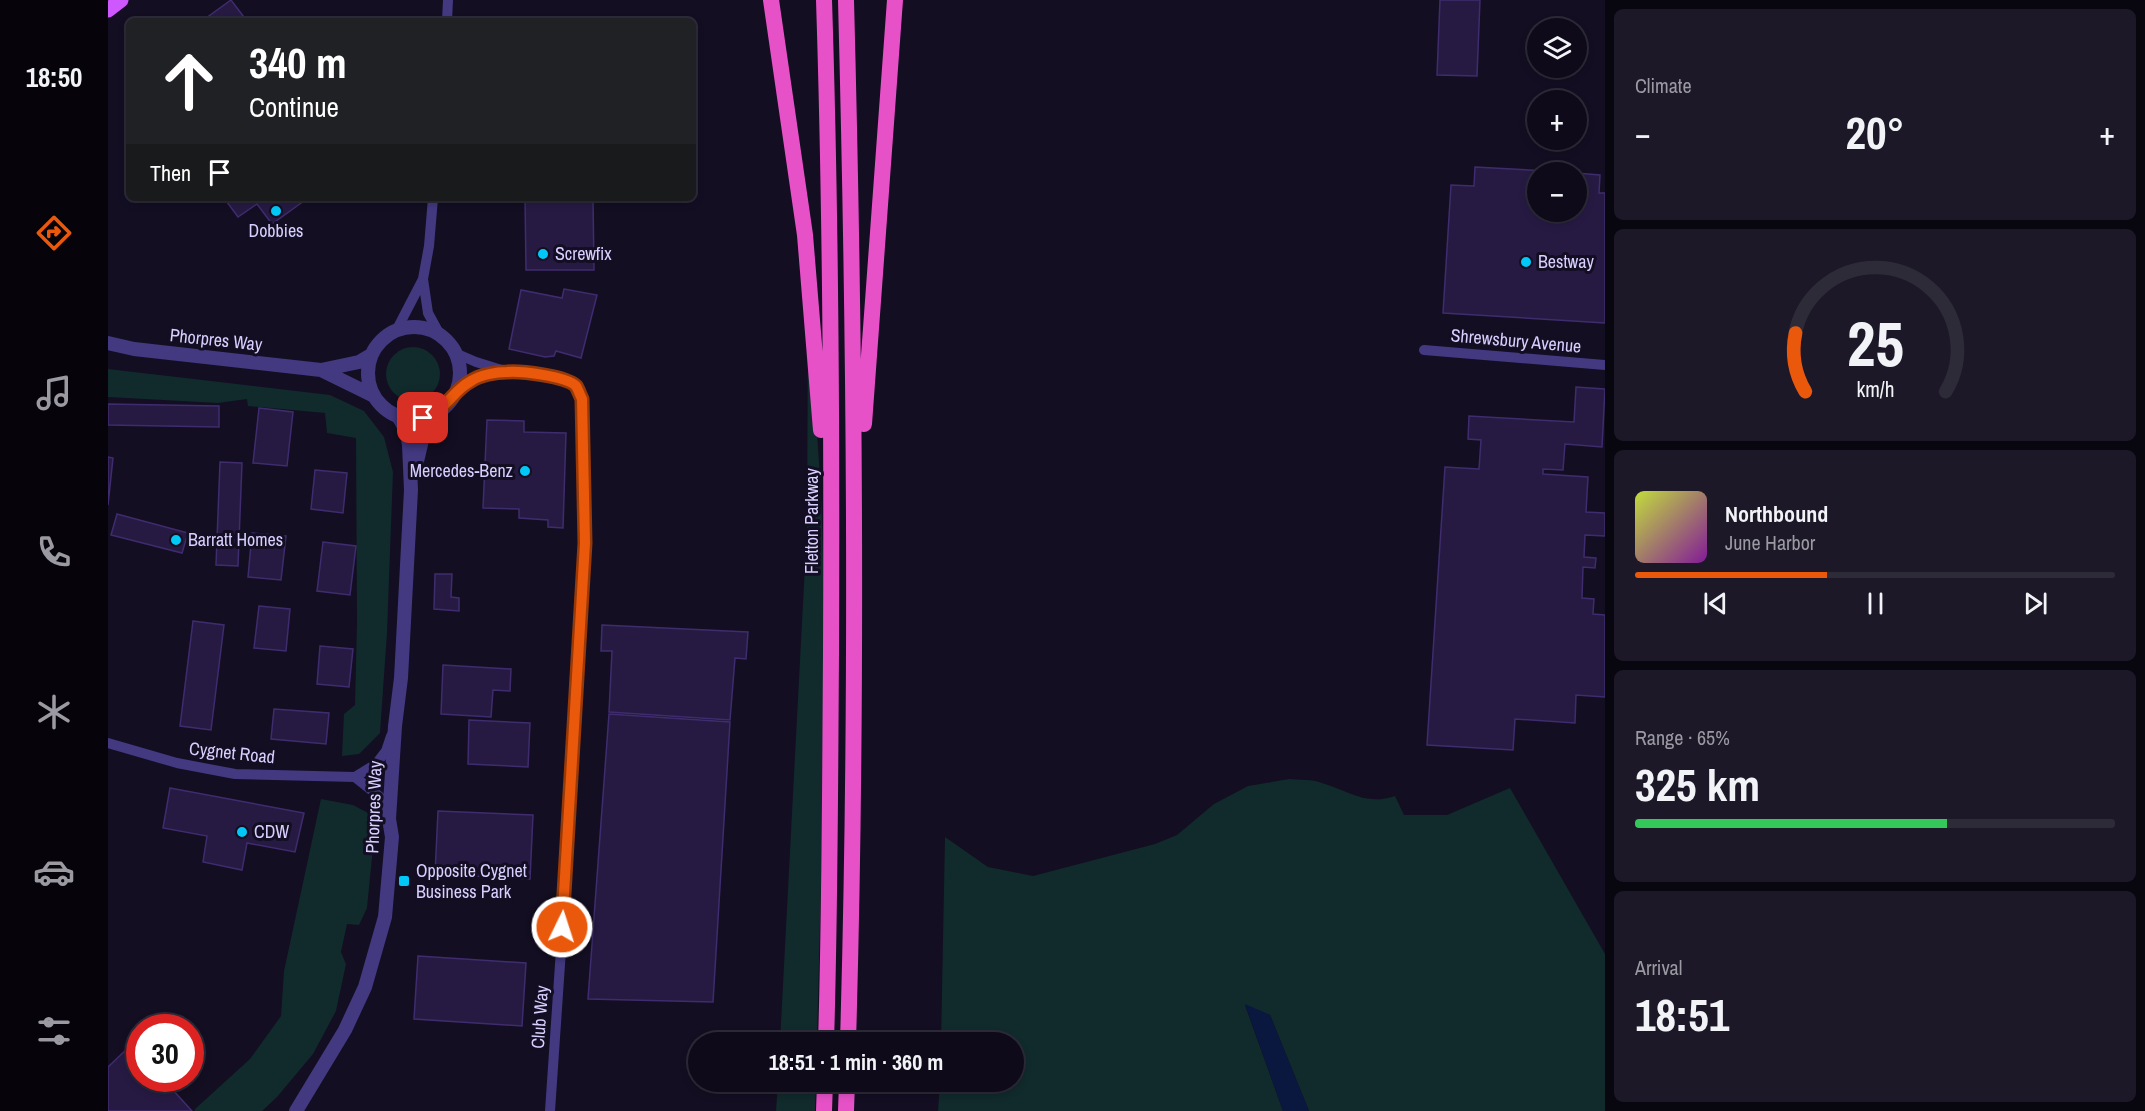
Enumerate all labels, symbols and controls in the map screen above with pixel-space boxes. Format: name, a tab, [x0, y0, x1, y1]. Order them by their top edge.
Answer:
map controls	[1527, 18, 1587, 222]
button: layers	[1527, 18, 1587, 78]
text: 340 m	[249, 35, 347, 91]
icon: ahead	[150, 42, 228, 120]
text: 18:50	[26, 59, 82, 95]
text: Climate	[1635, 72, 1692, 99]
text: Continue	[249, 89, 339, 125]
button: +	[1527, 90, 1587, 150]
text: 20°	[1845, 102, 1905, 163]
text: −	[1635, 111, 1651, 155]
text: +	[2099, 111, 2115, 155]
icon: arrive	[203, 156, 236, 189]
text: Then	[150, 158, 191, 188]
button: −	[1527, 162, 1587, 222]
marker: Dobbies	[269, 204, 283, 218]
icon: directions	[33, 212, 75, 254]
place label: Dobbies	[249, 218, 303, 243]
place label: Screwfix	[555, 241, 612, 266]
marker: Screwfix	[536, 247, 550, 261]
place label: Bestway	[1538, 249, 1594, 274]
marker: Bestway	[1519, 255, 1533, 269]
text: 25	[1847, 301, 1903, 385]
street label: Phorpres Way	[169, 322, 264, 357]
street label: Shrewsbury Avenue	[1450, 322, 1582, 359]
icon: music	[33, 372, 75, 414]
text: km/h	[1856, 376, 1894, 405]
pin	[397, 392, 448, 443]
icon: arrive	[406, 401, 439, 434]
place label: Mercedes-Benz	[410, 458, 513, 483]
marker: Mercedes-Benz	[518, 464, 532, 478]
street label: Fletton Parkway	[799, 467, 824, 574]
text: Northbound	[1725, 499, 1828, 529]
place label: Barratt Homes	[188, 527, 283, 552]
text: June Harbor	[1725, 529, 1815, 556]
icon: phone	[33, 531, 75, 573]
marker: Barratt Homes	[169, 533, 183, 547]
icon: previous	[1699, 587, 1732, 620]
icon: pause	[1859, 587, 1892, 620]
icon: next	[2019, 587, 2052, 620]
icon: climate	[33, 691, 75, 733]
text: Range · 65%	[1635, 724, 1730, 751]
street label: Cygnet Road	[188, 736, 276, 769]
text: 325 km	[1635, 754, 1760, 815]
street label: Phorpres Way	[359, 759, 388, 854]
place label: CDW	[254, 819, 289, 844]
marker: CDW	[235, 825, 249, 839]
icon: car	[33, 851, 75, 893]
place label: Opposite Cygnet Business Park	[416, 858, 527, 904]
marker: Opposite Cygnet Business Park	[397, 874, 411, 888]
position arrow	[530, 895, 594, 959]
text: Arrival	[1635, 954, 1682, 981]
street label: Club Way	[525, 984, 554, 1049]
text: 18:51	[1635, 984, 1729, 1045]
icon: filters	[33, 1010, 75, 1052]
speed limit sign: 30	[126, 1014, 204, 1092]
text: 18:51 · 1 min · 360 m	[769, 1047, 943, 1077]

